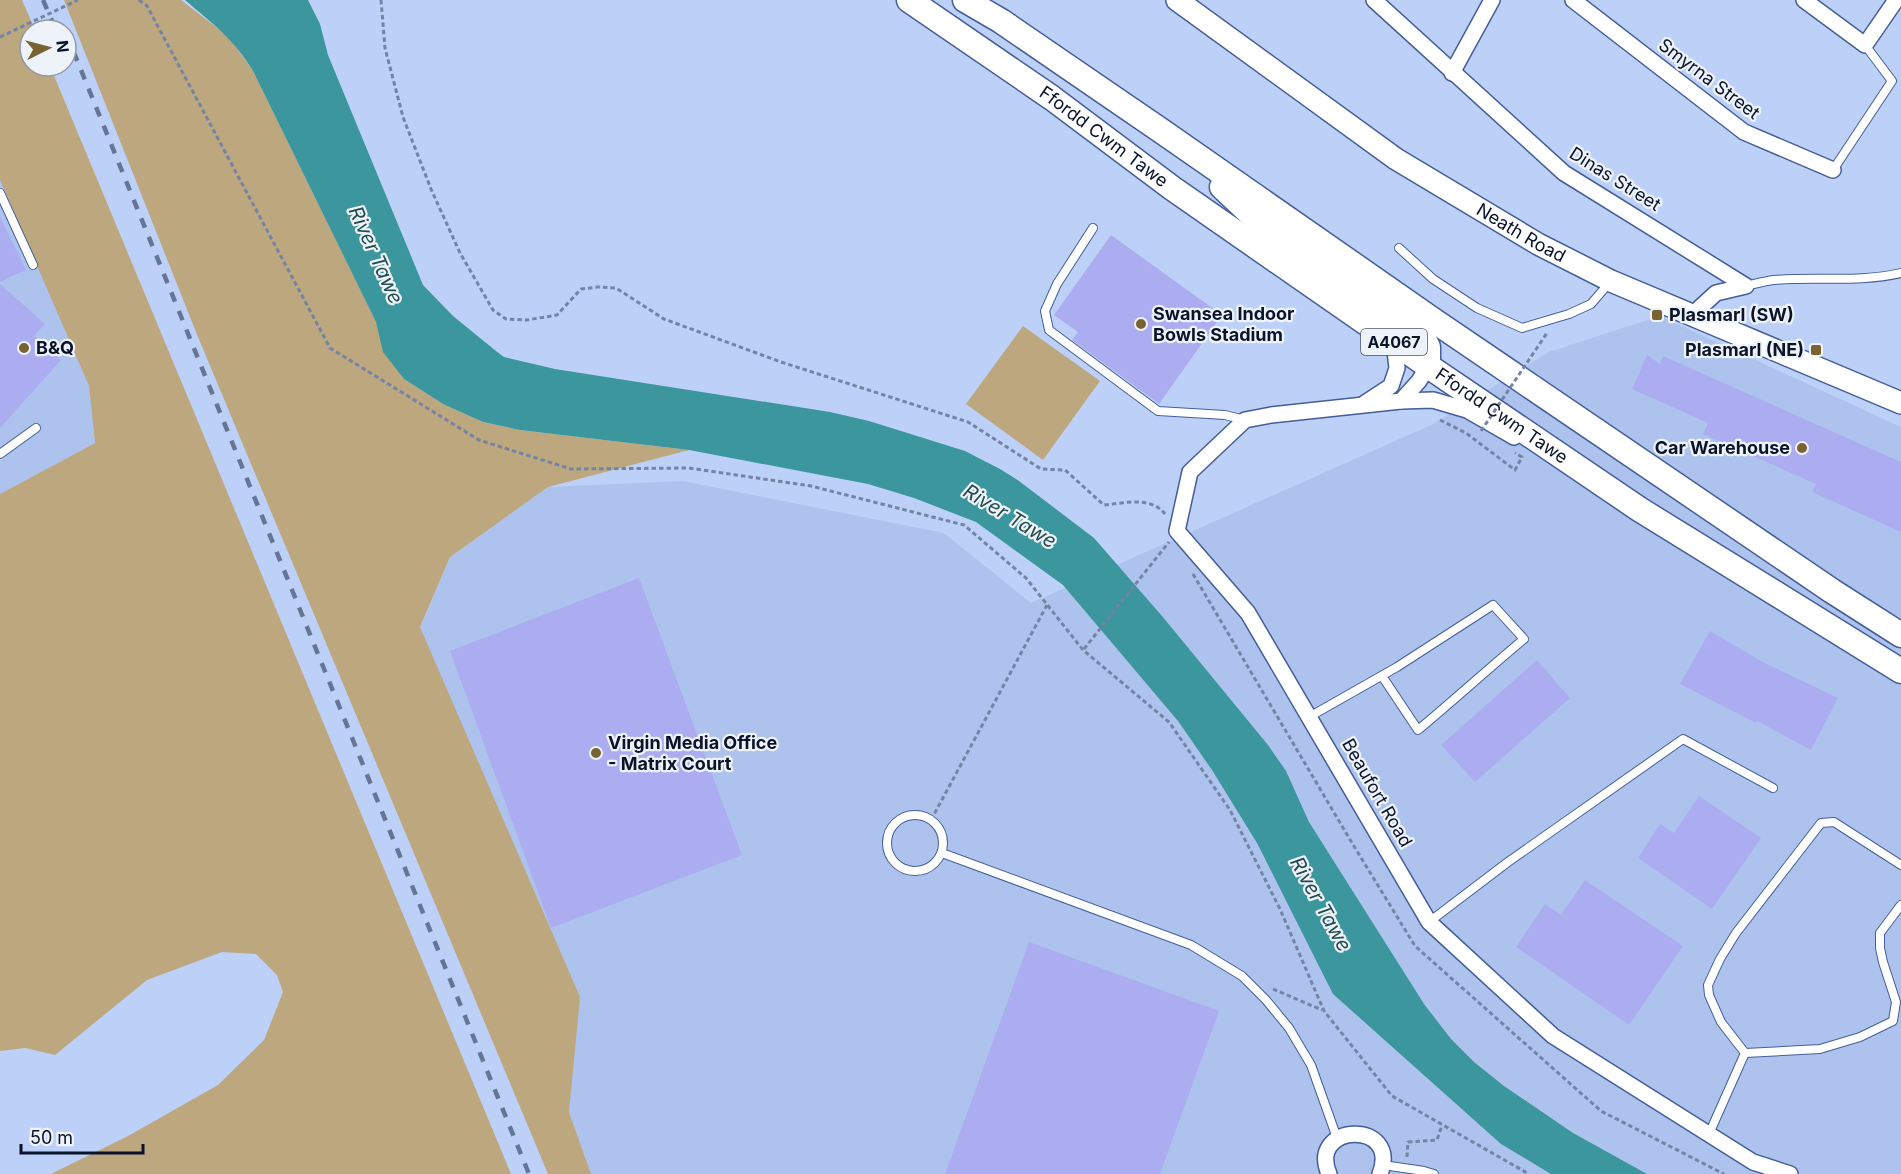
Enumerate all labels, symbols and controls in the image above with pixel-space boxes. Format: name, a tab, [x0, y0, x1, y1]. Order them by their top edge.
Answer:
north arrow	[18, 18, 78, 78]
street label: Smyrna Street	[1655, 34, 1764, 123]
text: N	[52, 39, 74, 54]
street label: Ffordd Cwm Tawe	[1036, 82, 1172, 191]
street label: Dinas Street	[1566, 142, 1665, 215]
street label: Neath Road	[1473, 199, 1569, 266]
water label: River Tawe	[344, 202, 408, 308]
place label: Swansea Indoor Bowls Stadium	[1153, 303, 1294, 345]
place label: Plasmarl (SW)	[1669, 304, 1794, 325]
marker: Plasmarl (SW)	[1650, 308, 1664, 322]
marker: Swansea Indoor Bowls Stadium	[1134, 317, 1148, 331]
road number: A4067	[1361, 329, 1427, 355]
place label: B&Q	[36, 337, 74, 358]
place label: Plasmarl (NE)	[1685, 339, 1804, 360]
marker: B&Q	[17, 341, 31, 355]
marker: Plasmarl (NE)	[1809, 343, 1823, 357]
street label: Ffordd Cwm Tawe	[1432, 363, 1572, 468]
place label: Car Warehouse	[1655, 437, 1790, 458]
marker: Car Warehouse	[1795, 441, 1809, 455]
water label: River Tawe	[959, 479, 1061, 553]
place label: Virgin Media Office - Matrix Court	[608, 732, 777, 774]
street label: Beaufort Road	[1338, 735, 1417, 851]
marker: Virgin Media Office - Matrix Court	[589, 746, 603, 760]
water label: River Tawe	[1285, 853, 1357, 955]
scale bar	[21, 1117, 142, 1155]
text: 50 m	[30, 1127, 73, 1148]

